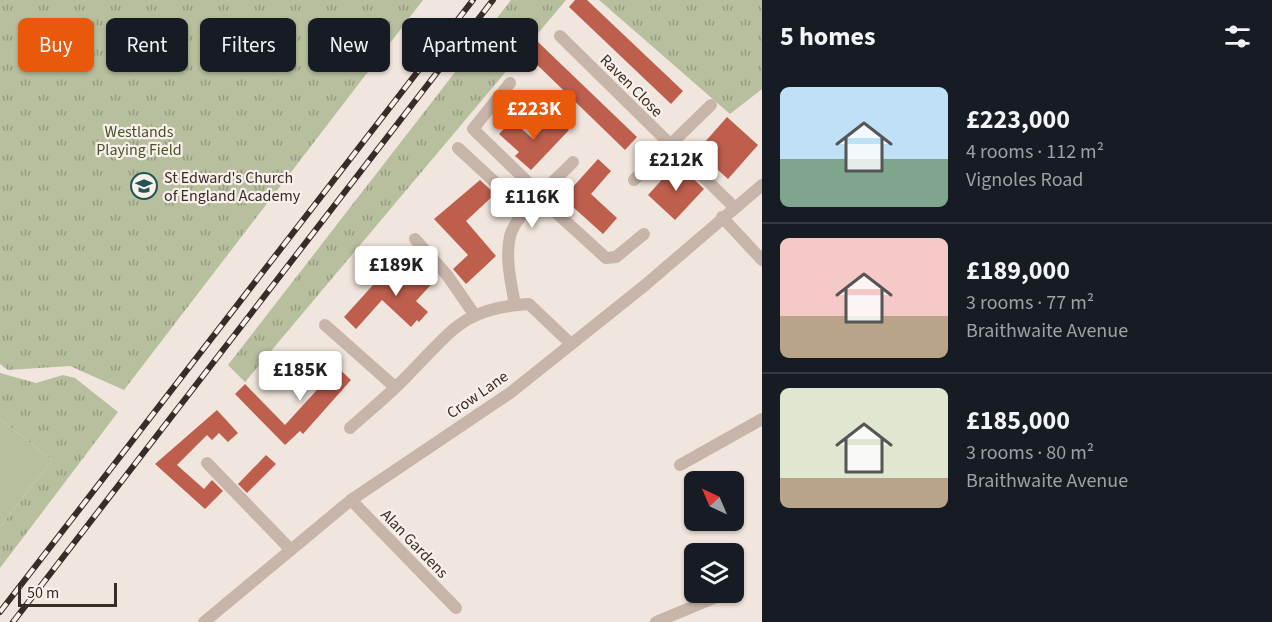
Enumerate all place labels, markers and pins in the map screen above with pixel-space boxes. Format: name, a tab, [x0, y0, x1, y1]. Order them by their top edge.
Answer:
pin: £223K	[492, 90, 576, 141]
pin: £212K	[634, 141, 718, 192]
place label: St Edward's Church of England Academy	[164, 167, 301, 207]
school or university icon: St Edward's Church of England Academy	[129, 171, 159, 201]
pin: £116K	[490, 178, 574, 229]
pin: £189K	[354, 246, 438, 297]
pin: £185K	[258, 351, 342, 402]

